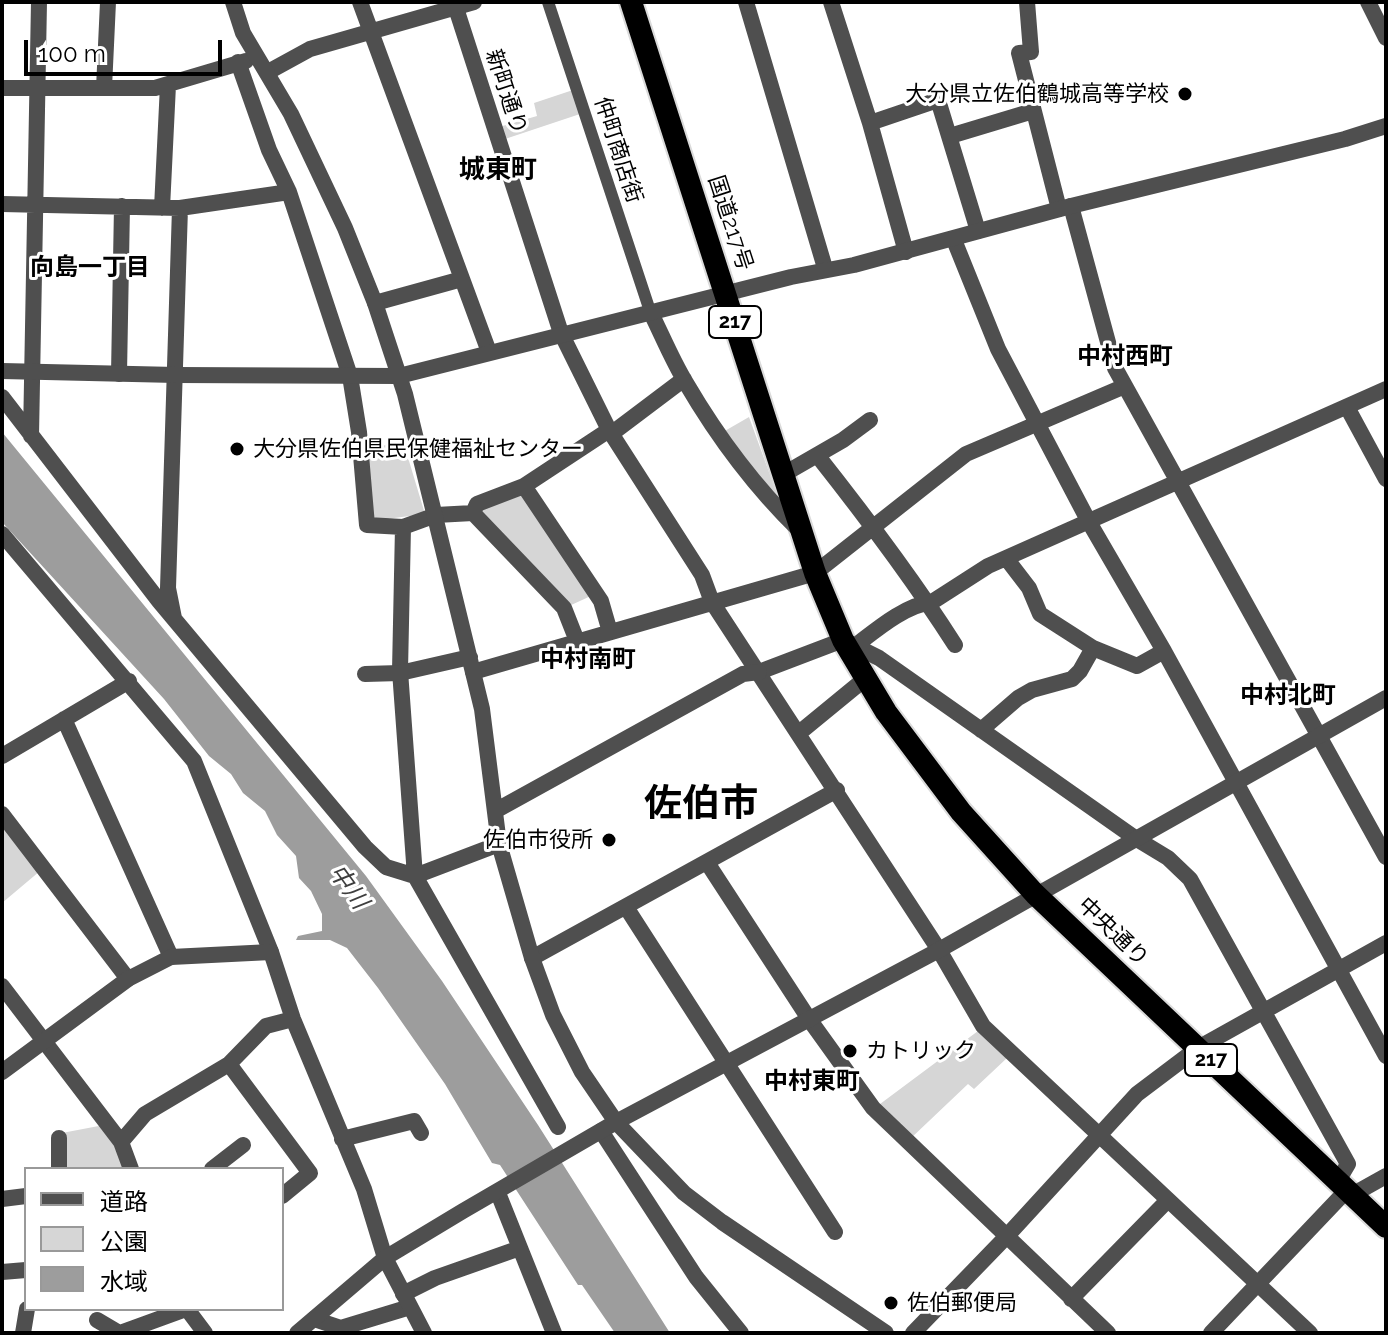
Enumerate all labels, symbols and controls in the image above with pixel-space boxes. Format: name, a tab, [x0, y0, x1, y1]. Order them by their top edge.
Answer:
scale bar	[28, 24, 226, 74]
text: 100 m	[38, 39, 106, 68]
street label: 新町通り	[480, 46, 532, 138]
place label: 大分県立佐伯鶴城高等学校	[905, 81, 1169, 107]
marker: 大分県立佐伯鶴城高等学校	[1176, 85, 1194, 103]
street label: 仲町商店街	[588, 94, 648, 206]
district label: 城東町	[459, 154, 537, 186]
street label: 国道217号	[702, 172, 758, 274]
district label: 向島一丁目	[30, 254, 150, 282]
road number: 217	[709, 306, 761, 338]
district label: 中村西町	[1077, 343, 1173, 371]
place label: 大分県佐伯県民保健福祉センター	[253, 436, 583, 462]
marker: 大分県佐伯県民保健福祉センター	[228, 440, 246, 458]
district label: 中村南町	[540, 646, 636, 674]
district label: 中村北町	[1240, 682, 1336, 710]
district label: 佐伯市	[644, 782, 758, 828]
place label: 佐伯市役所	[483, 827, 593, 853]
marker: 佐伯市役所	[600, 831, 618, 849]
water label: 中川	[322, 859, 374, 915]
street label: 中央通り	[1072, 892, 1154, 972]
place label: カトリック	[866, 1038, 976, 1064]
marker: カトリック	[841, 1042, 859, 1060]
road number: 217	[1185, 1044, 1237, 1076]
district label: 中村東町	[764, 1068, 860, 1096]
legend	[24, 1167, 284, 1311]
text: 道路	[100, 1187, 148, 1216]
text: 公園	[100, 1227, 148, 1256]
text: 水域	[100, 1267, 148, 1296]
place label: 佐伯郵便局	[907, 1290, 1017, 1316]
marker: 佐伯郵便局	[882, 1294, 900, 1312]

